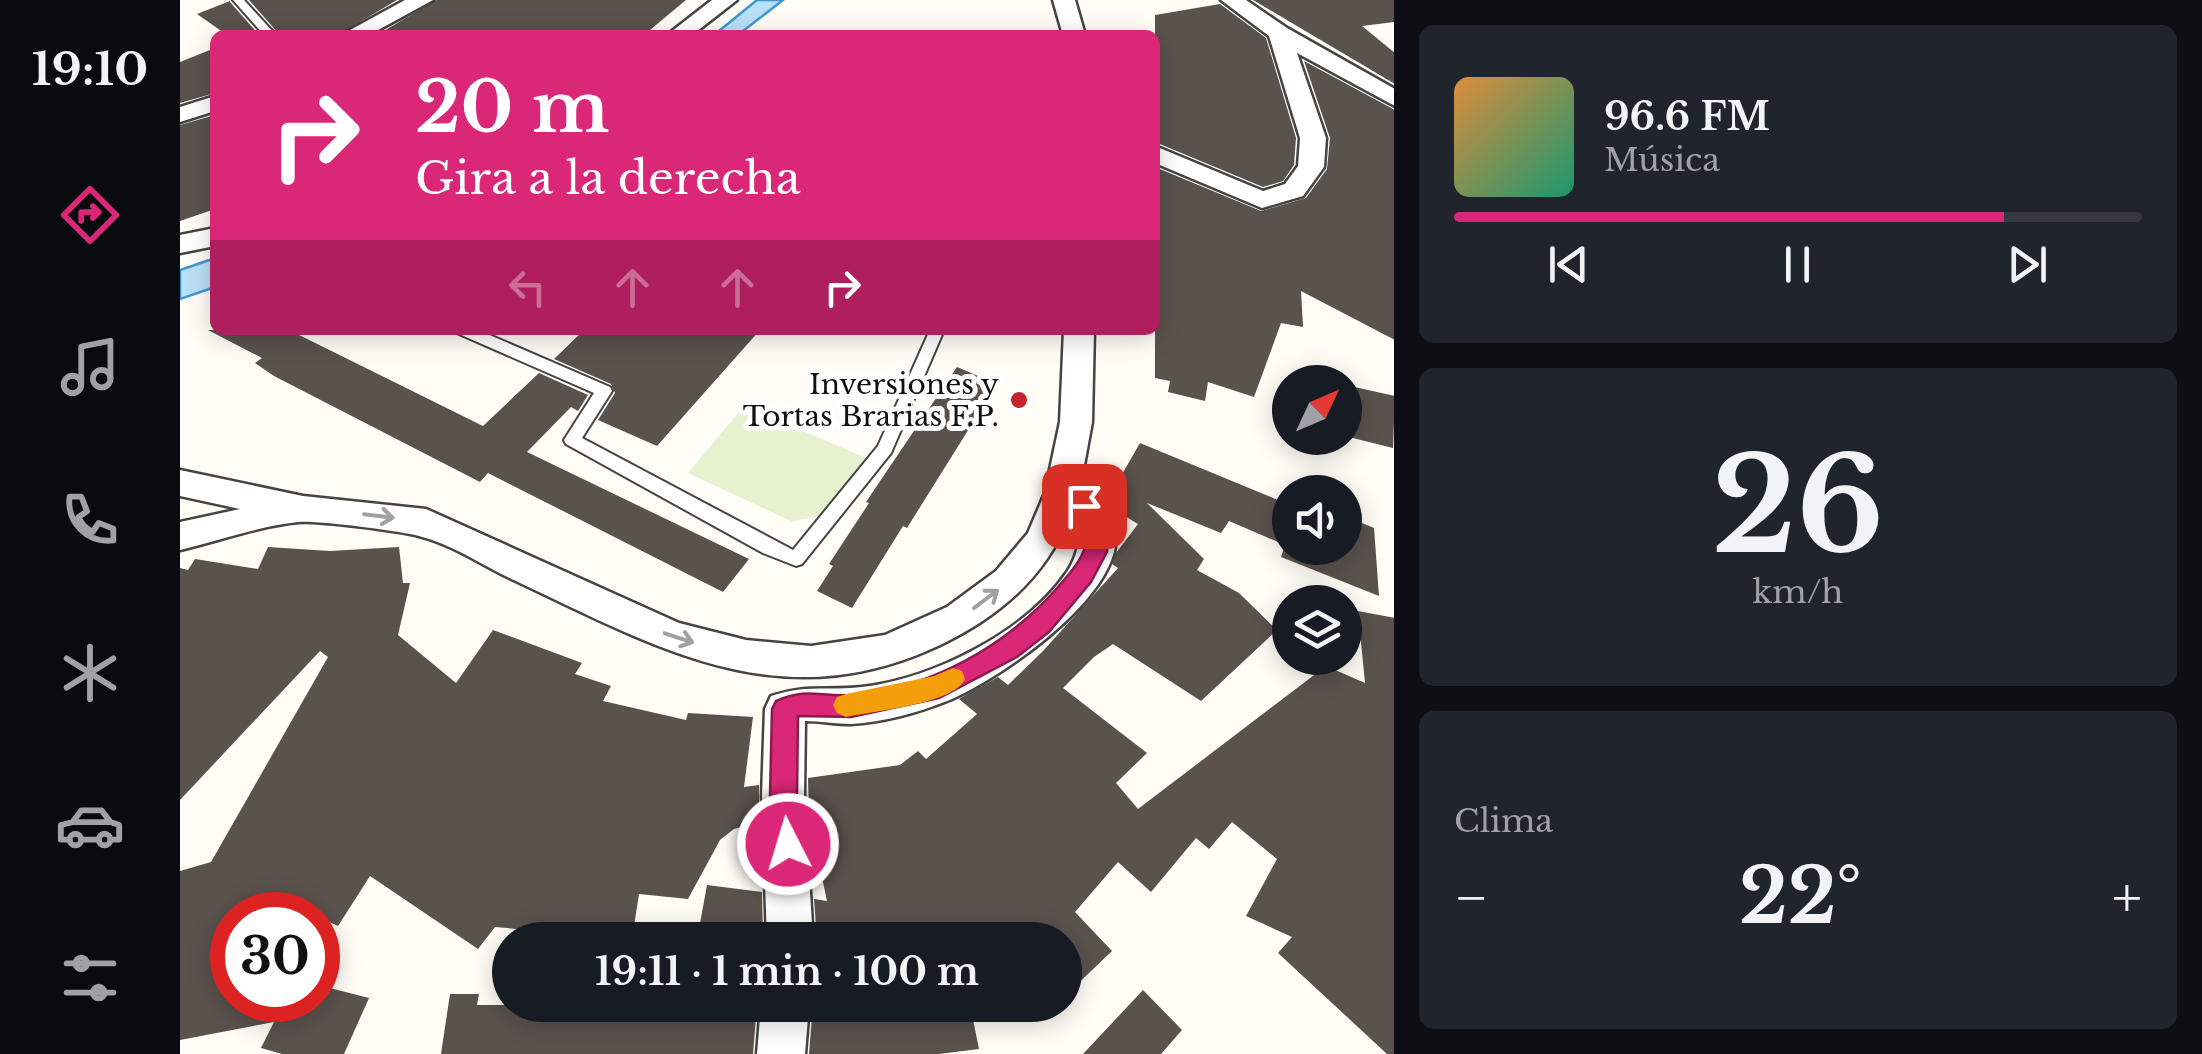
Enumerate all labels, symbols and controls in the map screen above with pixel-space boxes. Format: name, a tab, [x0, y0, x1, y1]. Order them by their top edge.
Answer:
text: 19:10	[32, 41, 148, 97]
text: 20 m	[415, 64, 609, 151]
icon: right	[250, 70, 380, 200]
text: 96.6 FM	[1604, 93, 1770, 140]
text: Música	[1604, 140, 1720, 180]
text: Gira a la derecha	[415, 150, 801, 206]
icon: directions	[55, 180, 125, 250]
icon: previous	[1541, 237, 1596, 292]
icon: pause	[1770, 237, 1825, 292]
icon: next	[2000, 237, 2055, 292]
icon: left	[500, 260, 555, 315]
icon: ahead	[605, 260, 660, 315]
icon: ahead	[710, 260, 765, 315]
icon: right	[815, 260, 870, 315]
icon: music	[55, 332, 125, 402]
north arrow	[1272, 365, 1362, 455]
map controls	[1272, 365, 1362, 675]
place label: Inversiones y Tortas Brarias F.P.	[743, 367, 999, 434]
marker: Inversiones y Tortas Brarias F.P.	[1008, 389, 1030, 411]
text: 26	[1712, 426, 1884, 587]
pin	[1042, 464, 1127, 549]
button: sound	[1272, 475, 1362, 565]
icon: arrive	[1057, 479, 1112, 534]
icon: phone	[55, 485, 125, 555]
one-way arrow	[363, 508, 395, 526]
text: km/h	[1753, 572, 1843, 612]
button: layers	[1272, 585, 1362, 675]
one-way arrow	[972, 588, 999, 609]
one-way arrow	[662, 630, 694, 648]
icon: climate	[55, 638, 125, 708]
icon: car	[55, 790, 125, 860]
position arrow	[736, 792, 840, 896]
text: Clima	[1454, 801, 1553, 841]
text: 22°	[1739, 850, 1862, 943]
text: −	[1454, 864, 1489, 932]
text: +	[2112, 864, 2142, 932]
speed limit sign: 30	[210, 892, 340, 1022]
icon: filters	[55, 943, 125, 1013]
text: 19:11 · 1 min · 100 m	[595, 948, 979, 995]

